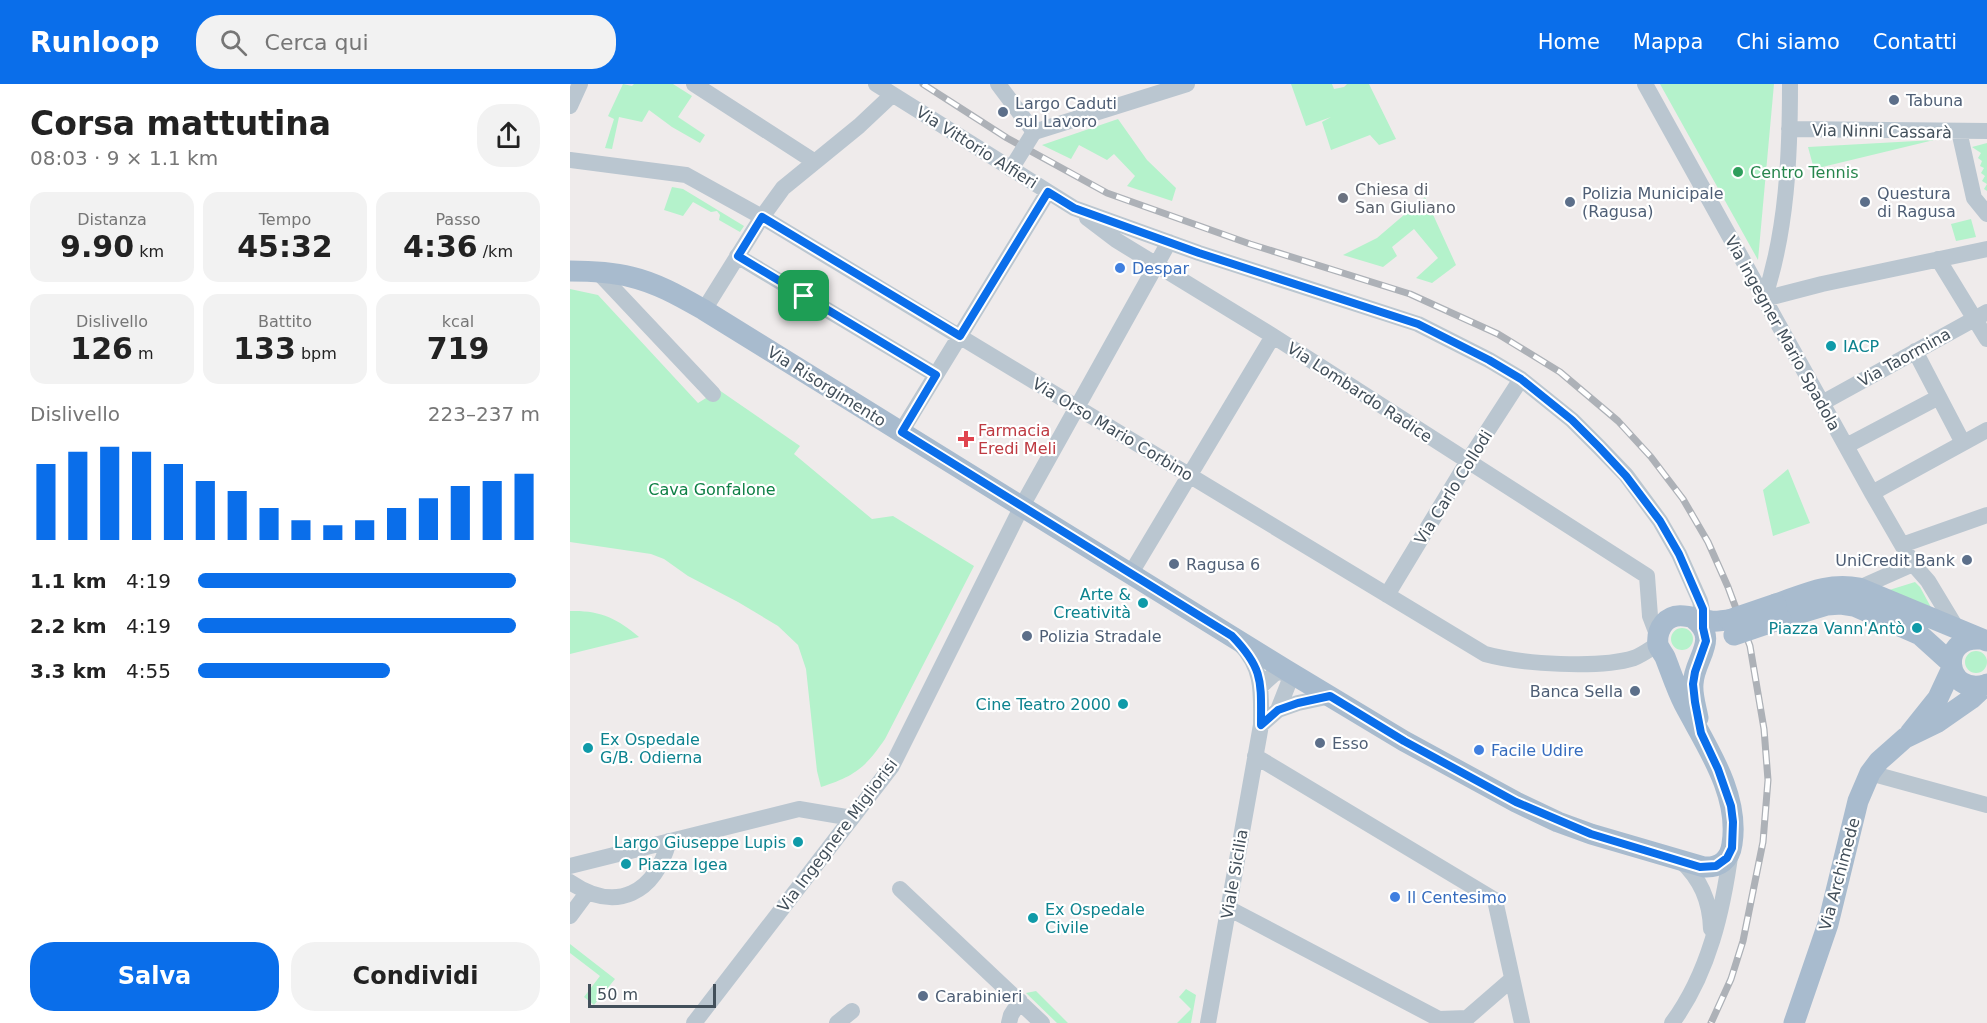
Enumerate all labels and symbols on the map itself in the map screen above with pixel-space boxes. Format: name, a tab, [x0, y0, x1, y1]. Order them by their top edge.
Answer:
place label: Tabuna	[1905, 91, 1963, 110]
marker: Tabuna	[1887, 93, 1901, 107]
place label: Largo Caduti sul Lavoro	[1015, 94, 1117, 131]
street label: Via Vittorio Alfieri	[913, 102, 1041, 192]
marker: Largo Caduti sul Lavoro	[996, 105, 1010, 119]
street label: Via Ninni Cassarà	[1812, 121, 1952, 142]
place label: Centro Tennis	[1750, 163, 1859, 182]
marker: Centro Tennis	[1731, 165, 1745, 179]
place label: Chiesa di San Giuliano	[1355, 180, 1456, 217]
place label: Polizia Municipale (Ragusa)	[1582, 184, 1724, 221]
place label: Questura di Ragusa	[1877, 184, 1956, 221]
marker: Chiesa di San Giuliano	[1336, 191, 1350, 205]
marker: Polizia Municipale (Ragusa)	[1563, 195, 1577, 209]
marker: Questura di Ragusa	[1858, 195, 1872, 209]
street label: Via ingegner Mario Spadola	[1721, 232, 1844, 434]
place label: Despar	[1132, 259, 1189, 278]
marker: Despar	[1113, 261, 1127, 275]
pin	[778, 270, 829, 321]
street label: Via Taormina	[1855, 324, 1954, 391]
place label: IACP	[1843, 337, 1880, 356]
street label: Via Lombardo Radice	[1284, 338, 1436, 446]
marker: IACP	[1824, 339, 1838, 353]
street label: Via Risorgimento	[764, 342, 890, 431]
street label: Via Orso Mario Corbino	[1029, 374, 1196, 485]
place label: Farmacia Eredi Meli	[978, 421, 1056, 458]
street label: Via Carlo Collodi	[1411, 427, 1496, 548]
marker: Farmacia Eredi Meli	[959, 432, 973, 446]
park label: Cava Gonfalone	[648, 480, 776, 499]
place label: UniCredit Bank	[1835, 551, 1956, 570]
marker: UniCredit Bank	[1960, 553, 1974, 567]
place label: Ragusa 6	[1186, 555, 1260, 574]
marker: Ragusa 6	[1167, 557, 1181, 571]
place label: Arte & Creatività	[1053, 585, 1131, 622]
marker: Arte & Creatività	[1136, 596, 1150, 610]
place label: Piazza Vann'Antò	[1768, 619, 1905, 638]
marker: Piazza Vann'Antò	[1910, 621, 1924, 635]
place label: Polizia Stradale	[1039, 627, 1162, 646]
marker: Polizia Stradale	[1020, 629, 1034, 643]
place label: Banca Sella	[1530, 682, 1623, 701]
marker: Banca Sella	[1628, 684, 1642, 698]
place label: Cine Teatro 2000	[976, 695, 1111, 714]
marker: Cine Teatro 2000	[1116, 697, 1130, 711]
place label: Ex Ospedale G/B. Odierna	[600, 730, 702, 767]
place label: Esso	[1332, 734, 1369, 753]
marker: Esso	[1313, 736, 1327, 750]
marker: Ex Ospedale G/B. Odierna	[581, 741, 595, 755]
place label: Facile Udire	[1491, 741, 1584, 760]
marker: Facile Udire	[1472, 743, 1486, 757]
street label: Via Ingegnere Migliorisi	[774, 755, 901, 916]
street label: Via Archimede	[1815, 816, 1864, 933]
street label: Viale Sicilia	[1217, 828, 1252, 920]
place label: Largo Giuseppe Lupis	[614, 833, 786, 852]
marker: Largo Giuseppe Lupis	[791, 835, 805, 849]
place label: Piazza Igea	[638, 855, 728, 874]
marker: Piazza Igea	[619, 857, 633, 871]
place label: Il Centesimo	[1407, 888, 1507, 907]
marker: Il Centesimo	[1388, 890, 1402, 904]
place label: Ex Ospedale Civile	[1045, 900, 1145, 937]
marker: Ex Ospedale Civile	[1026, 911, 1040, 925]
scale bar	[588, 981, 716, 1008]
place label: Carabinieri	[935, 987, 1022, 1006]
marker: Carabinieri	[916, 989, 930, 1003]

